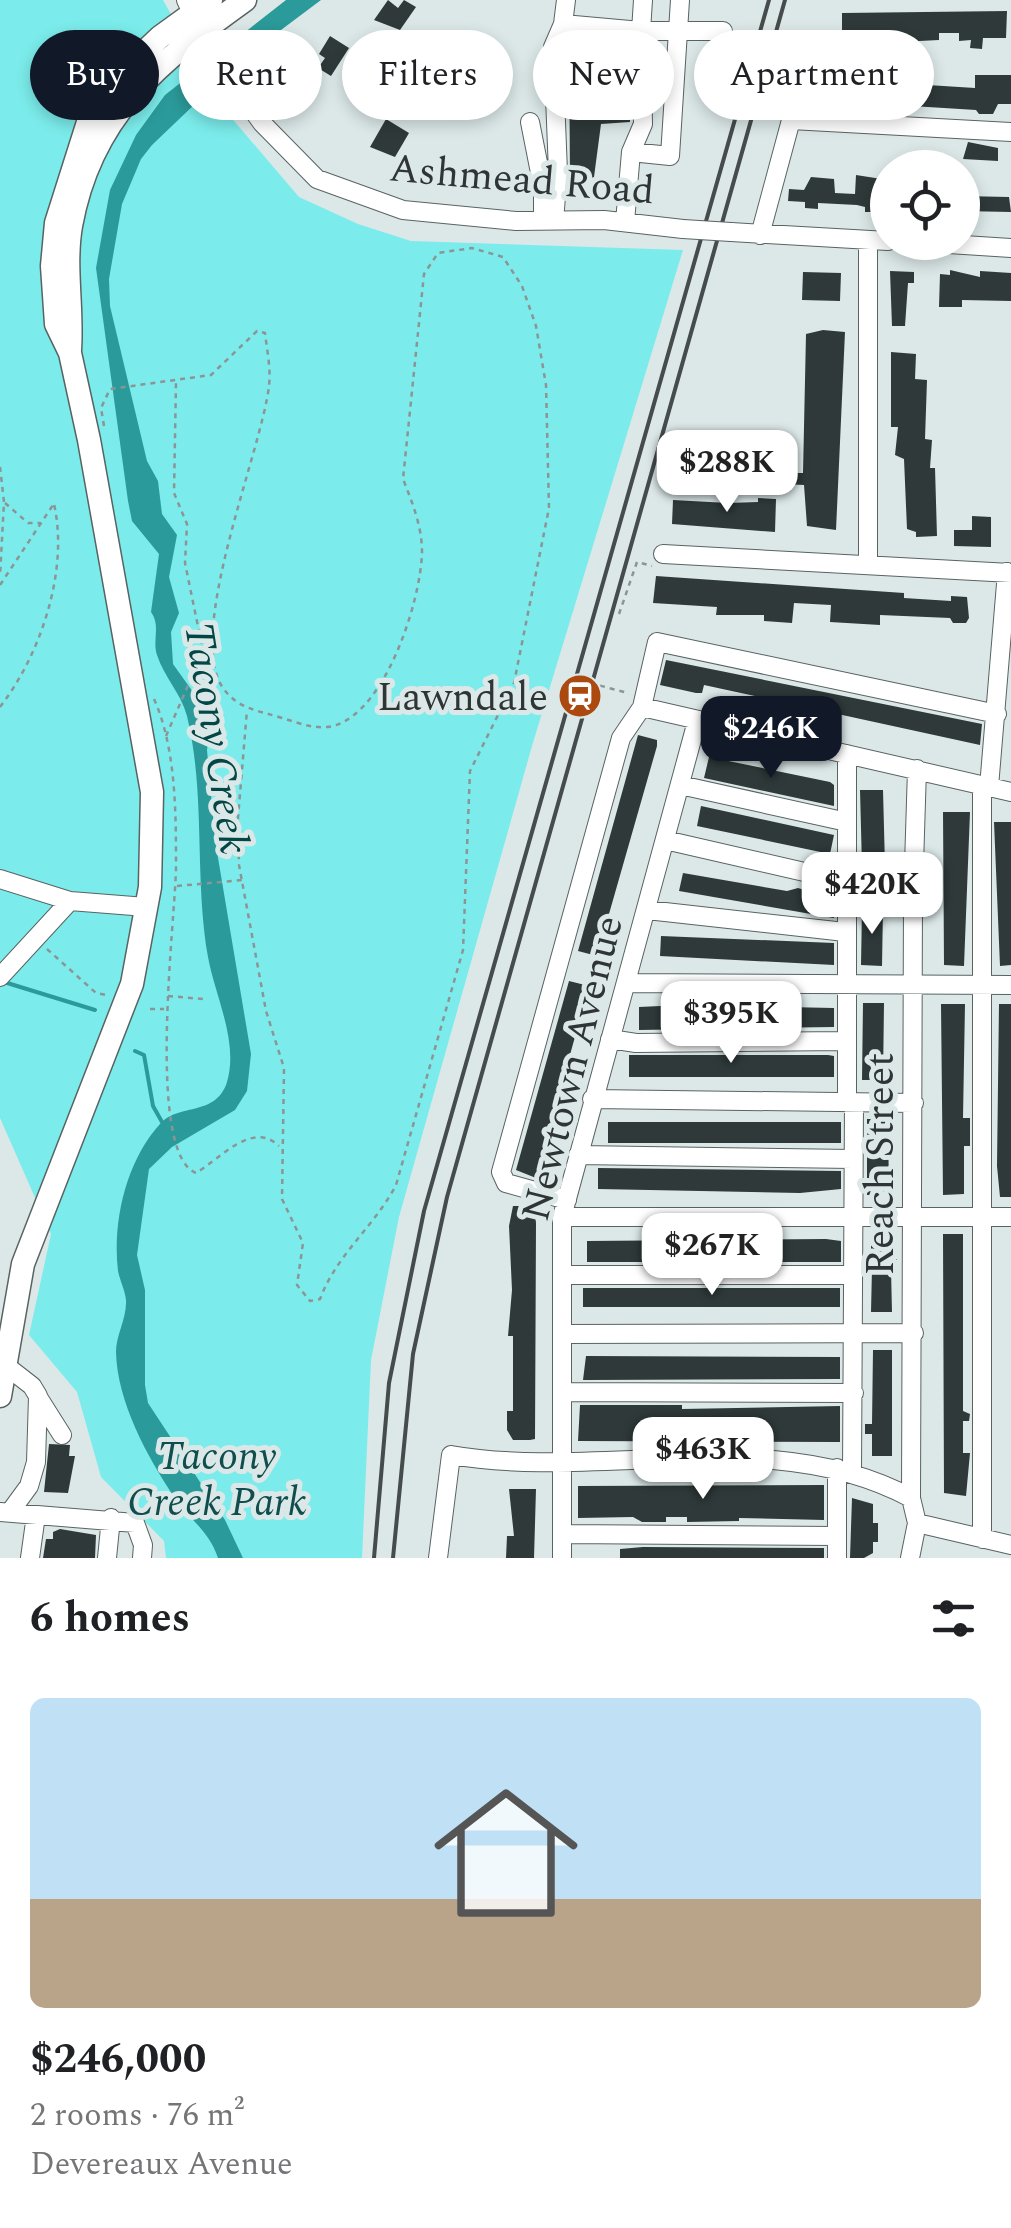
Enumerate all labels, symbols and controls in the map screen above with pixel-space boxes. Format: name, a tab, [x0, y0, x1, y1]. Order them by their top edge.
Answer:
chip: Buy	[30, 30, 159, 120]
chip: Rent	[179, 30, 322, 120]
chip: Filters	[342, 30, 513, 120]
chip: New	[533, 30, 674, 120]
chip: Apartment	[694, 30, 934, 120]
street label: Ashmead Road	[387, 139, 657, 222]
map controls	[870, 150, 980, 260]
button: locate	[870, 150, 980, 260]
pin: $288K	[657, 430, 797, 515]
text: $288K	[679, 438, 775, 487]
water label: Tacony Creek	[166, 618, 265, 859]
place label: Lawndale	[377, 668, 548, 729]
station icon: Lawndale	[557, 673, 603, 719]
pin: $246K	[701, 696, 841, 781]
text: $246K	[723, 704, 819, 753]
pin: $420K	[802, 852, 942, 937]
text: $420K	[824, 860, 920, 909]
street label: Newtown Avenue	[506, 910, 641, 1228]
pin: $395K	[661, 981, 801, 1066]
text: $395K	[683, 989, 779, 1038]
street label: Reach Street	[851, 1053, 912, 1275]
pin: $267K	[642, 1213, 782, 1298]
text: $267K	[664, 1221, 760, 1270]
pin: $463K	[633, 1417, 773, 1502]
text: $463K	[655, 1425, 751, 1474]
park label: Tacony Creek Park	[127, 1427, 307, 1534]
text: 6 homes	[30, 1587, 190, 1650]
icon: filters	[926, 1591, 981, 1646]
icon: home	[416, 1763, 596, 1943]
text: $246,000	[30, 2028, 206, 2091]
text: 2 rooms · 76 m²	[30, 2091, 244, 2140]
text: Devereaux Avenue	[30, 2140, 293, 2189]

